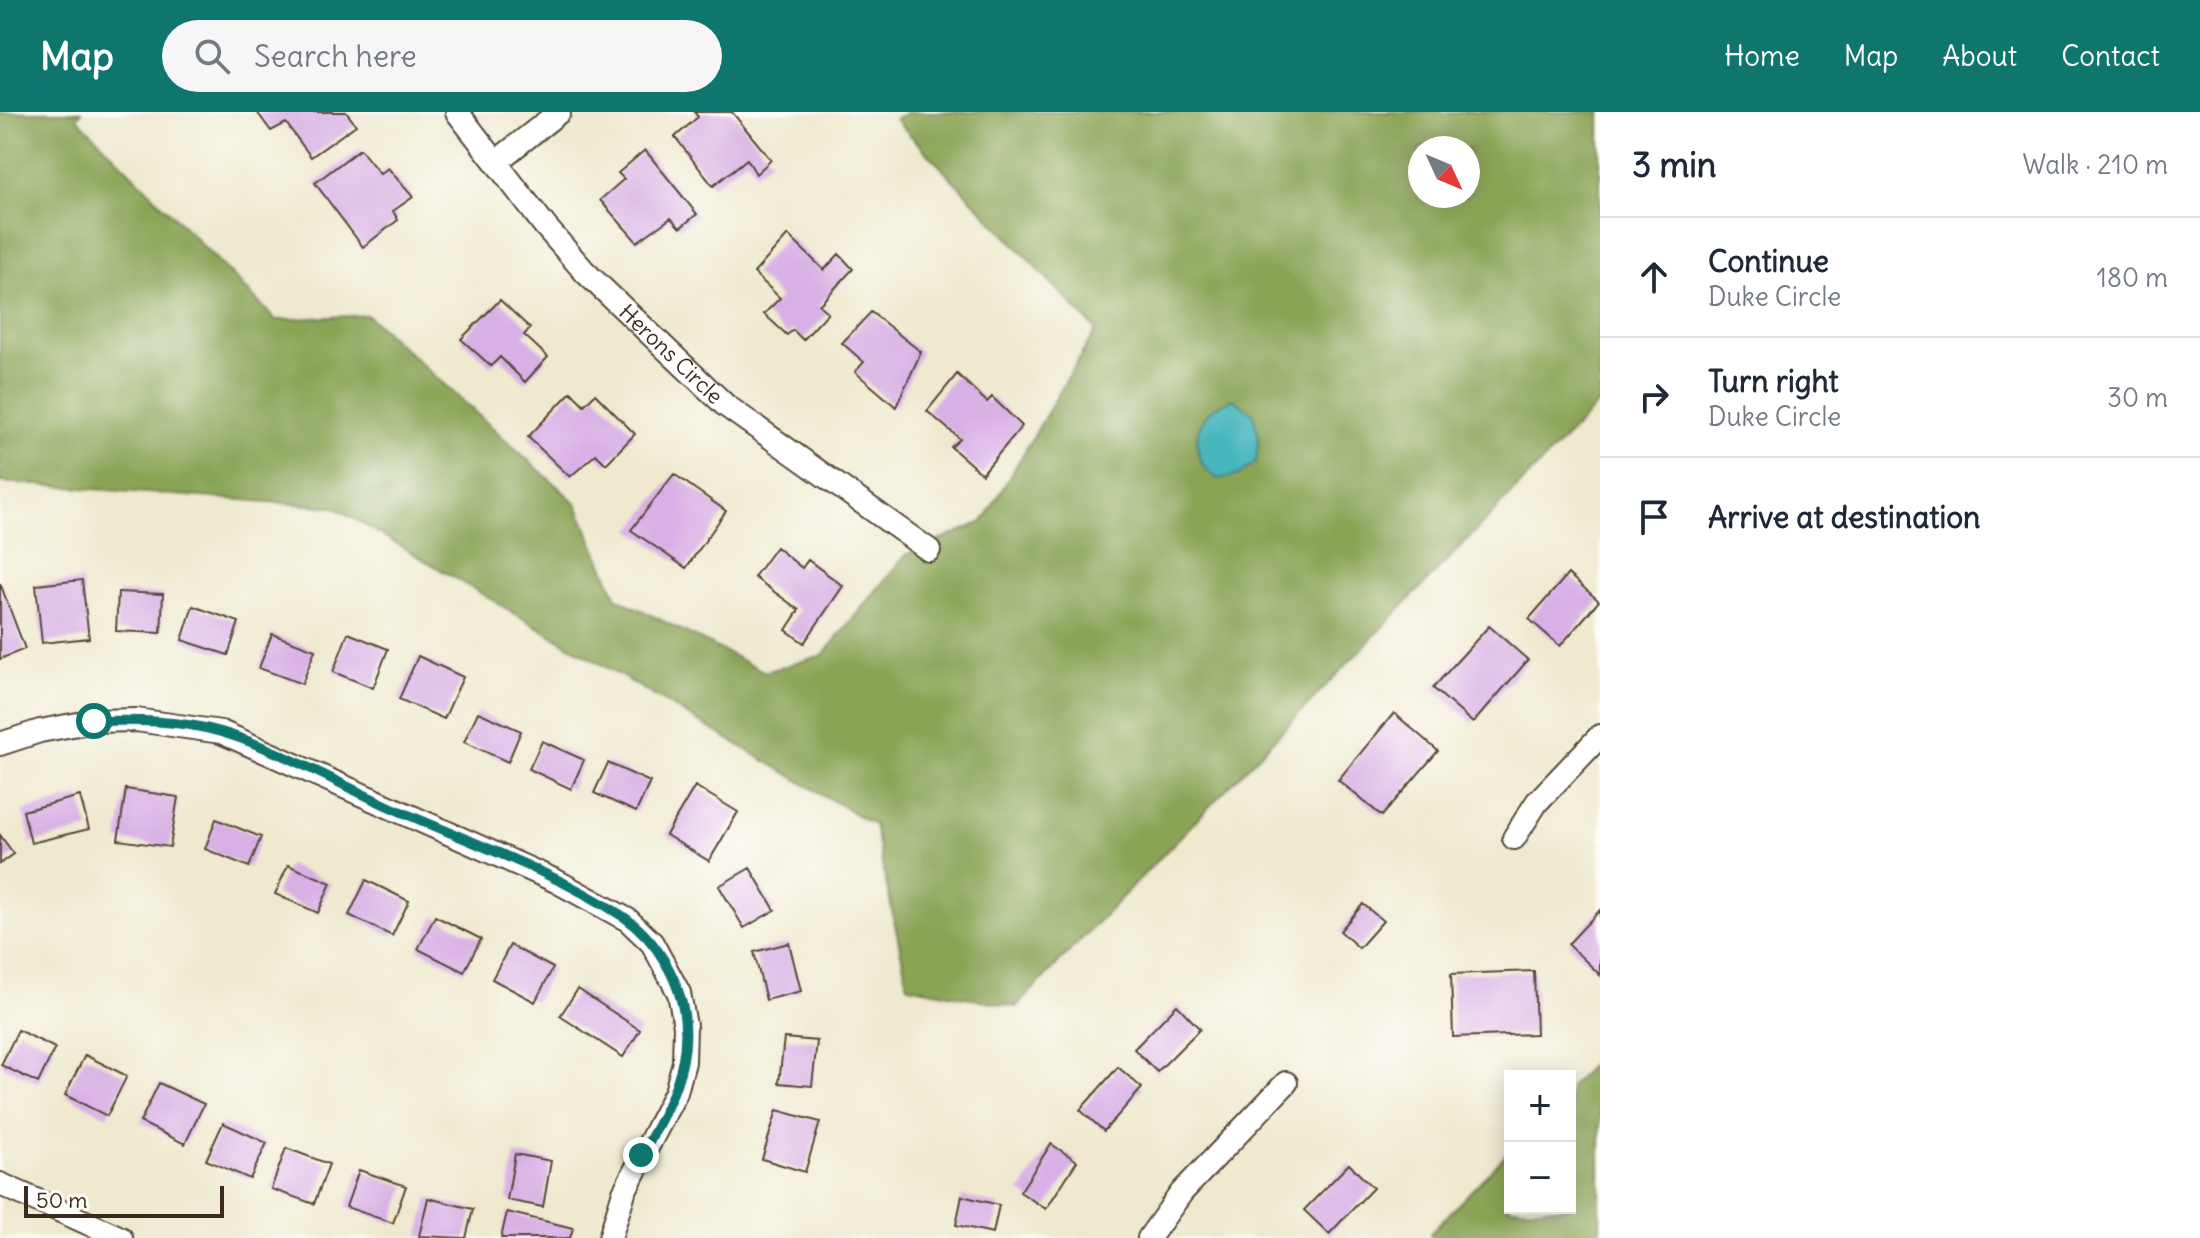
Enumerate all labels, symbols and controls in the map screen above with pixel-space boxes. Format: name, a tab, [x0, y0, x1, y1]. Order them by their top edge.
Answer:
search box	[162, 20, 722, 92]
text: Map	[40, 33, 114, 80]
icon: search	[190, 34, 234, 78]
text: Search here	[254, 37, 417, 75]
text: Home	[1724, 38, 1800, 74]
text: Map	[1844, 38, 1898, 74]
text: About	[1942, 38, 2017, 74]
text: Contact	[2061, 38, 2160, 74]
north arrow	[1408, 136, 1480, 208]
text: 3 min	[1632, 143, 1717, 186]
text: Walk · 210 m	[2022, 148, 2168, 181]
text: Continue	[1708, 242, 1829, 280]
icon: ahead	[1632, 255, 1676, 299]
text: 180 m	[2097, 261, 2168, 294]
text: Duke Circle	[1708, 280, 1841, 313]
street label: Herons Circle	[613, 298, 729, 410]
text: Turn right	[1708, 362, 1839, 400]
icon: right	[1632, 375, 1676, 419]
text: 30 m	[2107, 381, 2168, 414]
text: Duke Circle	[1708, 400, 1841, 433]
icon: arrive	[1632, 495, 1676, 539]
text: Arrive at destination	[1708, 498, 1980, 536]
route start	[76, 703, 112, 739]
map controls	[1504, 1070, 1576, 1214]
button: +	[1504, 1070, 1576, 1142]
route end	[623, 1137, 659, 1173]
button: −	[1504, 1142, 1576, 1214]
scale bar	[24, 1182, 224, 1218]
text: 50 m	[36, 1186, 88, 1214]

